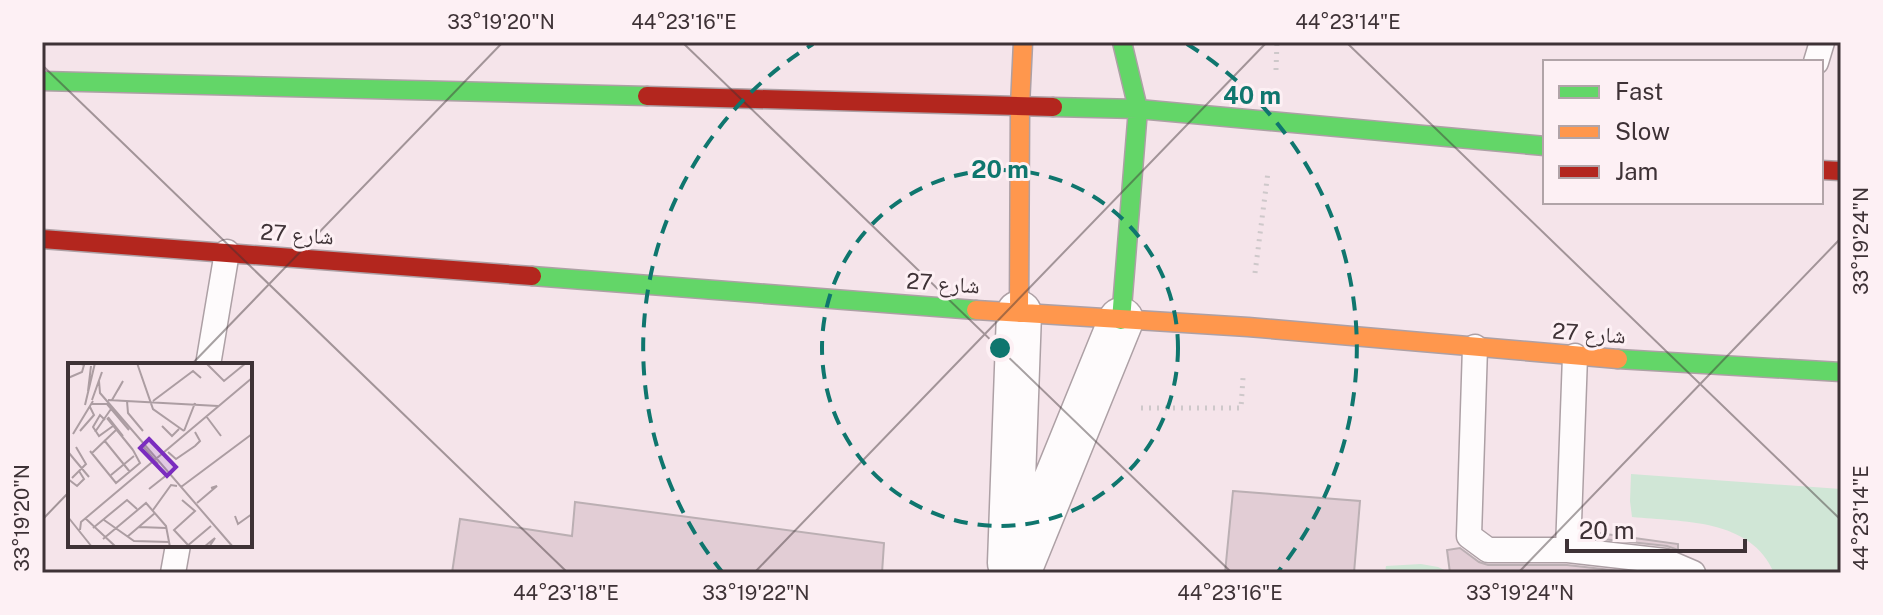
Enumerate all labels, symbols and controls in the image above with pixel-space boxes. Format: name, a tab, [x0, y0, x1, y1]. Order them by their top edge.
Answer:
text: 33°19'20"N	[447, 10, 555, 34]
text: 44°23'16"E	[631, 10, 737, 34]
text: 44°23'14"E	[1295, 10, 1401, 34]
legend	[1543, 60, 1823, 204]
text: Fast	[1615, 77, 1663, 105]
text: 40 m	[1223, 81, 1281, 109]
text: Slow	[1615, 117, 1670, 145]
text: 20 m	[971, 155, 1029, 183]
text: Jam	[1615, 157, 1658, 185]
text: 33°19'24"N	[1849, 187, 1873, 295]
street label: شارع 27	[259, 218, 335, 251]
street label: شارع 27	[905, 267, 981, 300]
street label: شارع 27	[1551, 317, 1627, 350]
centre of rings	[986, 334, 1014, 362]
inset map	[68, 363, 252, 547]
text: 33°19'20"N	[10, 464, 34, 572]
text: 44°23'14"E	[1849, 465, 1873, 571]
scale bar	[1567, 503, 1745, 553]
text: 20 m	[1579, 516, 1635, 544]
text: 44°23'18"E	[513, 581, 619, 605]
text: 33°19'22"N	[702, 581, 810, 605]
text: 44°23'16"E	[1177, 581, 1283, 605]
text: 33°19'24"N	[1466, 581, 1574, 605]

